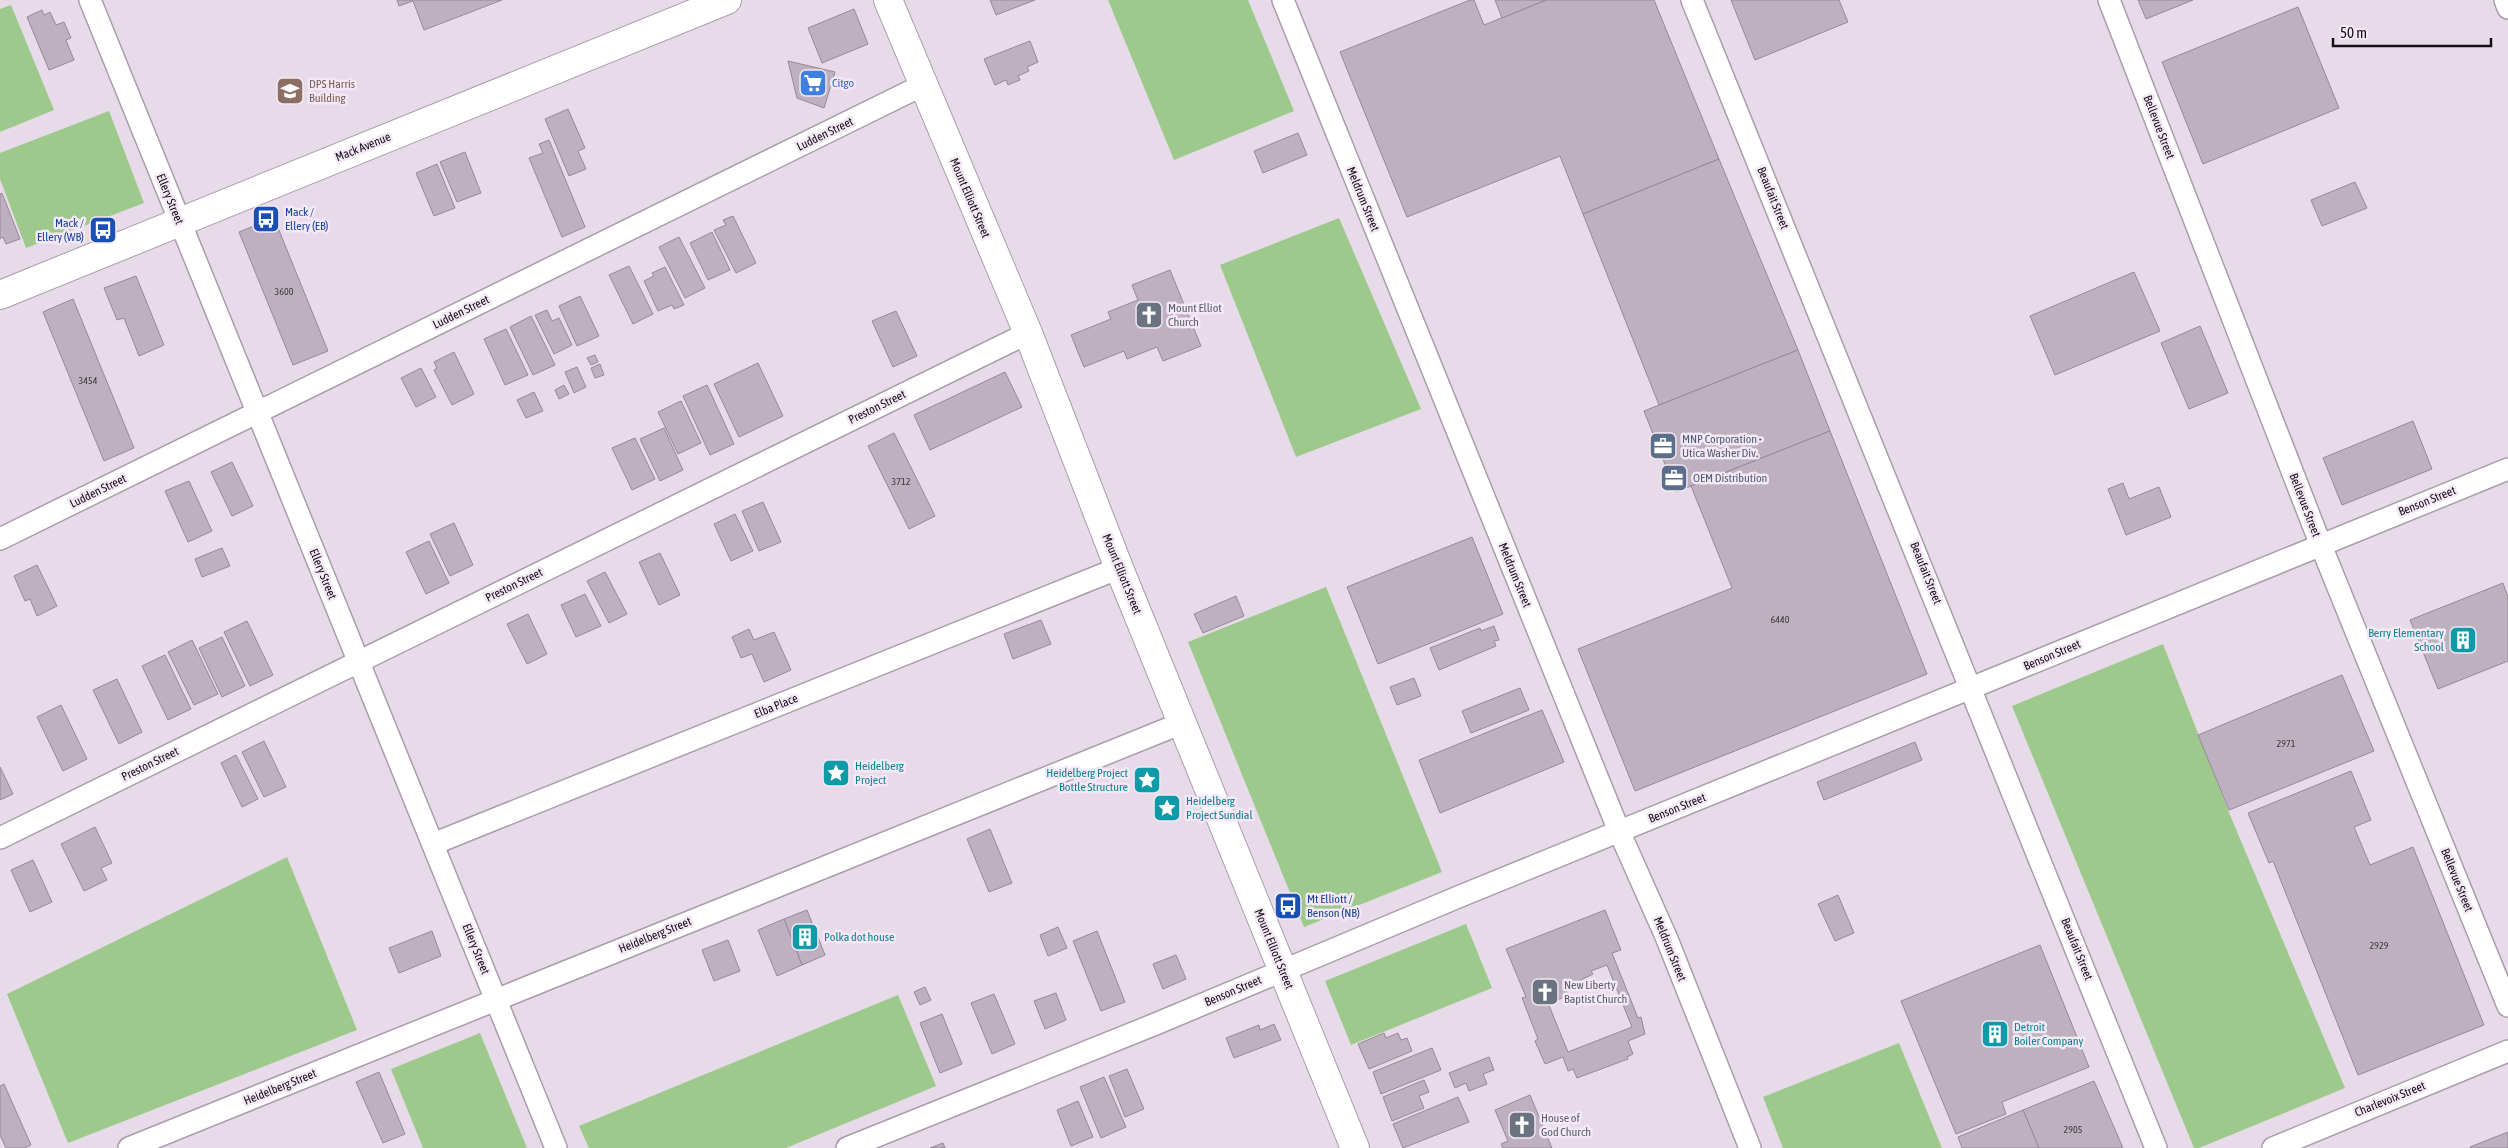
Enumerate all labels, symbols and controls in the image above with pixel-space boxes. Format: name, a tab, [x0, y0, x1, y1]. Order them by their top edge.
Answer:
scale bar	[2333, 15, 2490, 47]
text: 50 m	[2340, 24, 2367, 41]
supermarket icon: Citgo	[798, 68, 828, 98]
school or university icon: DPS Harris Building	[275, 76, 305, 106]
place label: Citgo	[832, 76, 855, 90]
place label: DPS Harris Building	[309, 77, 355, 105]
street label: Bellevue Street	[2140, 93, 2178, 161]
street label: Ludden Street	[794, 114, 856, 154]
street label: Mack Avenue	[333, 130, 393, 164]
street label: Mount Elliott Street	[947, 156, 993, 240]
street label: Meldrum Street	[1344, 165, 1382, 234]
street label: Beaufait Street	[1754, 165, 1792, 232]
street label: Ellery Street	[154, 172, 187, 227]
bus stop icon: Mack / Ellery (EB)	[251, 204, 281, 234]
place label: Mack / Ellery (EB)	[285, 205, 329, 233]
bus stop icon: Mack / Ellery (WB)	[88, 215, 118, 245]
place label: Mack / Ellery (WB)	[37, 216, 84, 244]
house number: 3600	[275, 286, 294, 297]
street label: Ludden Street	[430, 292, 492, 332]
church icon: Mount Elliot Church	[1134, 300, 1164, 330]
place label: Mount Elliot Church	[1168, 301, 1222, 329]
house number: 3454	[79, 375, 98, 386]
street label: Preston Street	[846, 387, 908, 427]
office icon: MNP Corporation - Utica Washer Div.	[1648, 431, 1678, 461]
place label: MNP Corporation - Utica Washer Div.	[1682, 432, 1762, 460]
office icon: OEM Distribution	[1659, 463, 1689, 493]
street label: Ludden Street	[67, 471, 129, 511]
place label: OEM Distribution	[1693, 471, 1767, 485]
street label: Bellevue Street	[2286, 471, 2324, 539]
house number: 3712	[892, 476, 911, 487]
street label: Benson Street	[2396, 483, 2458, 519]
street label: Mount Elliott Street	[1100, 532, 1145, 617]
street label: Beaufait Street	[1907, 540, 1945, 607]
street label: Meldrum Street	[1496, 541, 1534, 610]
street label: Ellery Street	[307, 547, 340, 602]
street label: Preston Street	[483, 565, 545, 605]
house number: 6440	[1771, 614, 1790, 625]
building icon: Berry Elementary School	[2448, 625, 2478, 655]
place label: Berry Elementary School	[2368, 626, 2445, 654]
street label: Benson Street	[2021, 637, 2083, 673]
street label: Elba Place	[752, 691, 800, 721]
house number: 2971	[2277, 738, 2296, 749]
street label: Preston Street	[119, 744, 181, 784]
place icon: Heidelberg Project	[821, 758, 851, 788]
place label: Heidelberg Project	[855, 759, 905, 787]
place icon: Heidelberg Project Bottle Structure	[1132, 765, 1162, 795]
place label: Heidelberg Project Bottle Structure	[1046, 766, 1129, 794]
street label: Benson Street	[1646, 790, 1708, 826]
place icon: Heidelberg Project Sundial	[1152, 793, 1182, 823]
place label: Heidelberg Project Sundial	[1186, 794, 1253, 822]
street label: Bellevue Street	[2438, 846, 2476, 914]
bus stop icon: Mt Elliott / Benson (NB)	[1273, 891, 1303, 921]
place label: Mt Elliott / Benson (NB)	[1307, 892, 1360, 920]
street label: Mount Elliott Street	[1252, 907, 1297, 992]
street label: Heidelberg Street	[617, 914, 694, 956]
street label: Meldrum Street	[1651, 915, 1689, 984]
street label: Beaufait Street	[2058, 916, 2096, 983]
street label: Ellery Street	[460, 922, 493, 977]
building icon: Polka dot house	[790, 922, 820, 952]
place label: Polka dot house	[824, 930, 894, 944]
house number: 2929	[2370, 940, 2389, 951]
street label: Benson Street	[1202, 973, 1264, 1009]
church icon: New Liberty Baptist Church	[1530, 977, 1560, 1007]
place label: New Liberty Baptist Church	[1564, 978, 1627, 1006]
building icon: Detroit Boiler Company	[1980, 1019, 2010, 1049]
place label: Detroit Boiler Company	[2014, 1020, 2084, 1048]
street label: Heidelberg Street	[242, 1066, 319, 1108]
street label: Charlevoix Street	[2353, 1078, 2428, 1119]
church icon: House of God Church	[1507, 1110, 1537, 1140]
place label: House of God Church	[1541, 1111, 1591, 1139]
house number: 2905	[2064, 1124, 2083, 1135]

